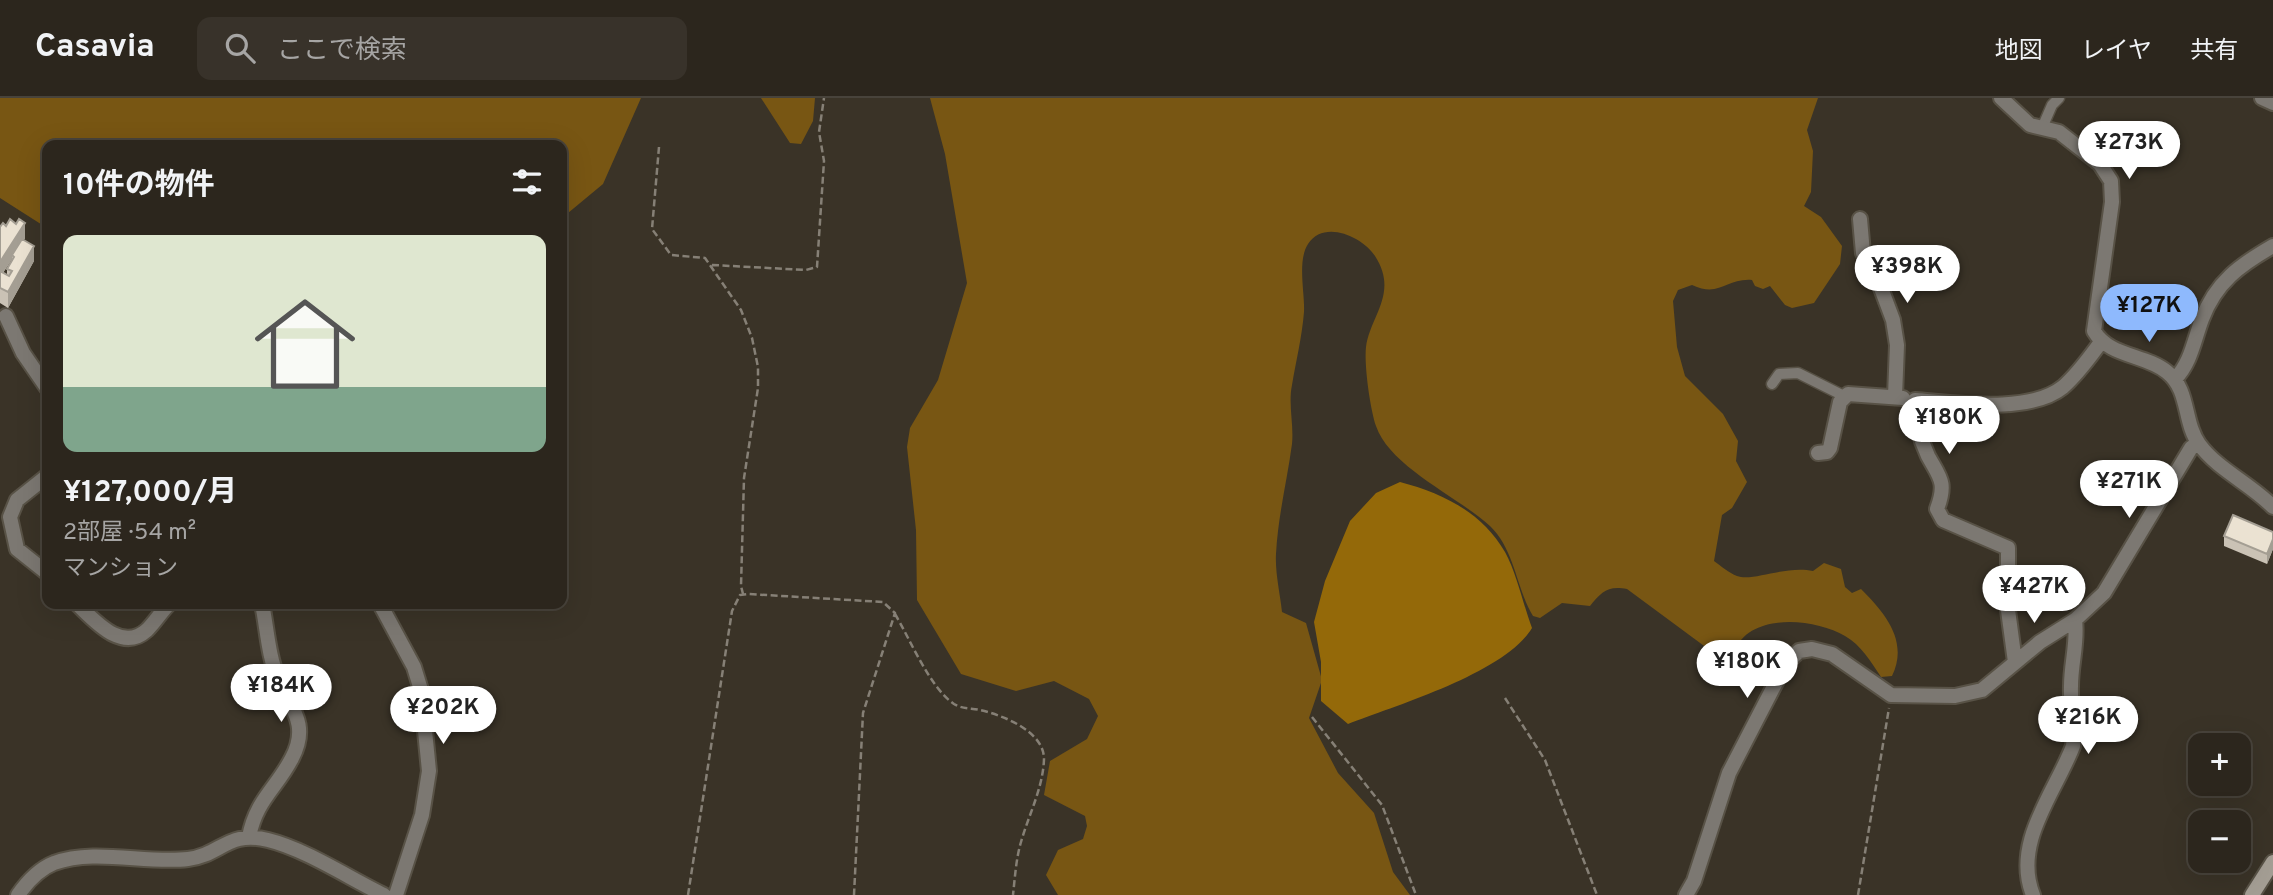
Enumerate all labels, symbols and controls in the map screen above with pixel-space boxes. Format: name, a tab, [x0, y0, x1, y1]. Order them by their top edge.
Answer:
search box	[197, 17, 687, 80]
text: Casavia	[35, 27, 155, 69]
icon: search	[221, 29, 259, 67]
text: ここで検索	[277, 35, 407, 68]
text: 地図	[1995, 37, 2043, 67]
text: レイヤ	[2081, 37, 2152, 67]
text: 共有	[2190, 37, 2238, 67]
pin: ¥273K	[2080, 122, 2178, 181]
text: ¥273K	[2094, 129, 2164, 158]
icon: filters	[508, 163, 546, 201]
text: 10件の物件	[63, 168, 215, 205]
pin: ¥398K	[1858, 246, 1956, 305]
text: ¥398K	[1871, 253, 1943, 282]
icon: home	[242, 281, 368, 407]
pin: ¥127K	[2100, 285, 2198, 344]
text: ¥127K	[2116, 292, 2182, 321]
pin: ¥180K	[1900, 396, 1998, 456]
text: ¥180K	[1915, 404, 1983, 433]
pin: ¥271K	[2080, 460, 2178, 520]
text: ¥271K	[2096, 468, 2162, 497]
text: ¥127,000/月	[63, 475, 237, 512]
text: 2部屋 · 54 m²	[63, 519, 196, 548]
text: マンション	[63, 555, 178, 584]
pin: ¥427K	[1985, 566, 2083, 625]
text: ¥427K	[1998, 573, 2070, 602]
pin: ¥180K	[1698, 640, 1796, 700]
text: ¥180K	[1713, 648, 1781, 677]
pin: ¥184K	[232, 664, 330, 724]
text: ¥184K	[247, 672, 315, 701]
pin: ¥202K	[394, 686, 492, 746]
text: ¥202K	[406, 694, 480, 723]
pin: ¥216K	[2039, 696, 2137, 756]
text: ¥216K	[2054, 704, 2122, 733]
map controls	[2188, 733, 2251, 873]
button: +	[2188, 733, 2251, 796]
button: −	[2188, 810, 2251, 873]

